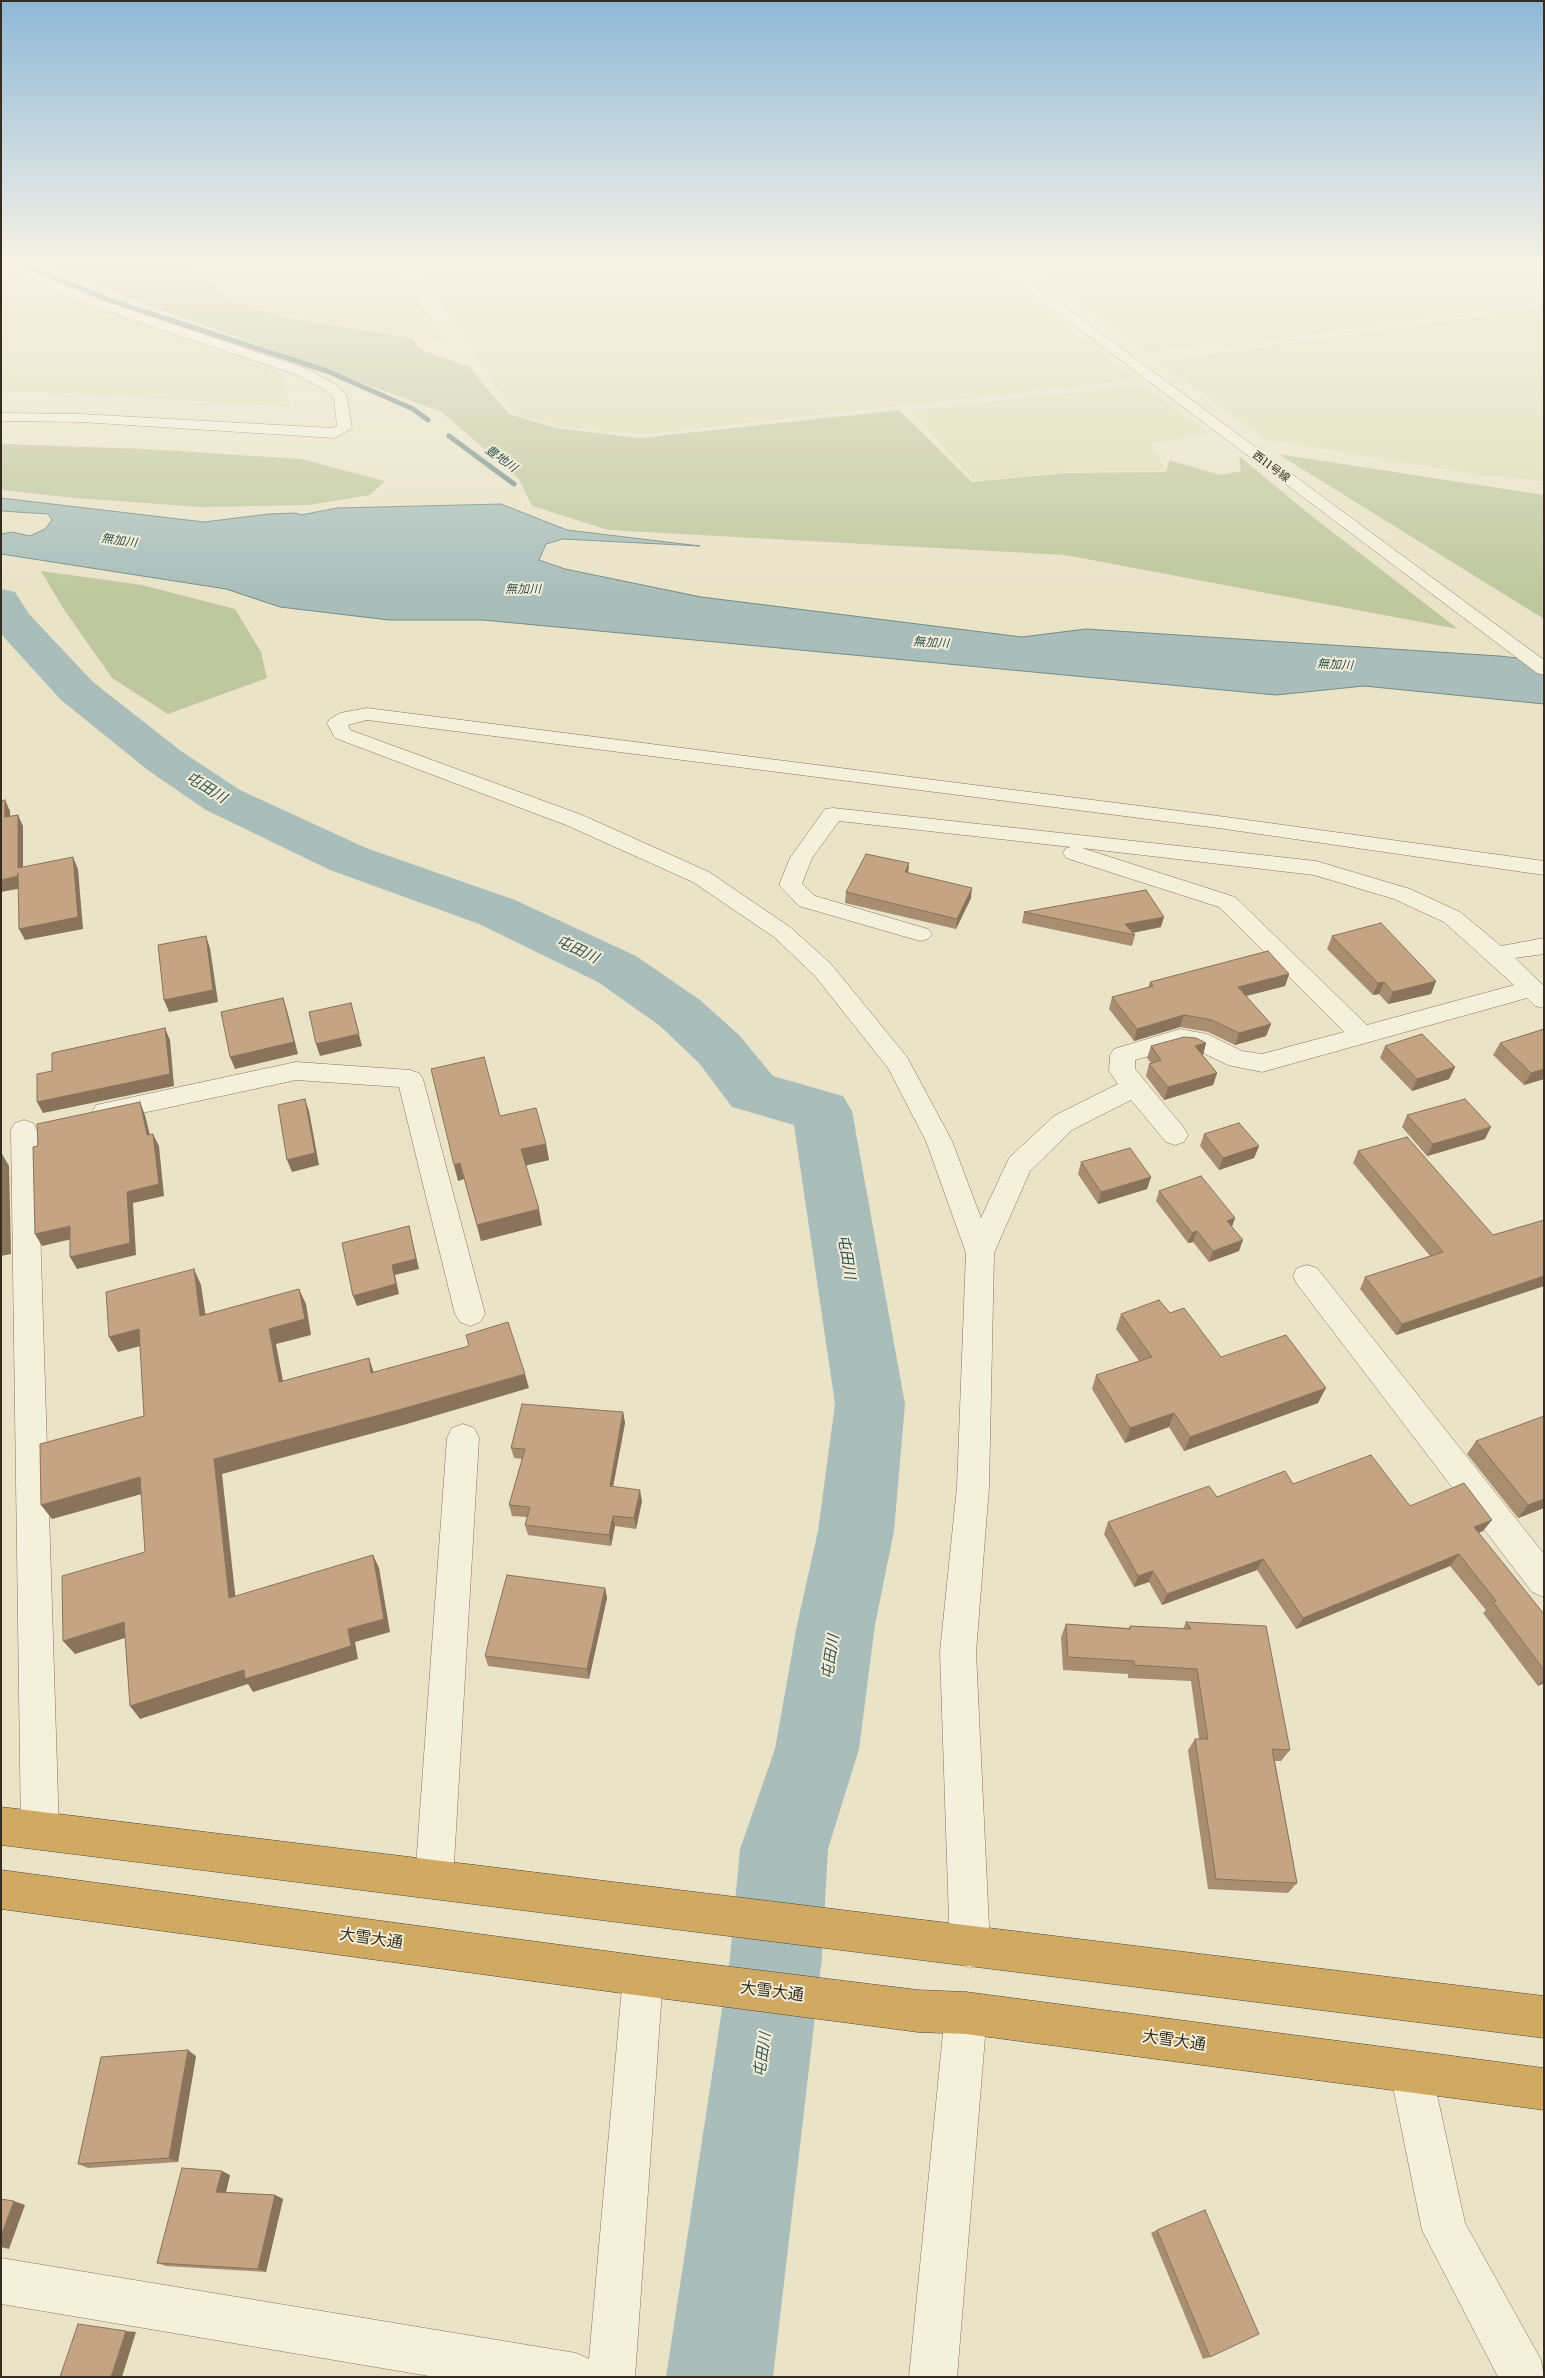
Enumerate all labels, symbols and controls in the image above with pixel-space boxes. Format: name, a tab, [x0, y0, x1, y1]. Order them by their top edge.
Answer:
water label: 豊地川	[482, 443, 520, 475]
street label: 西11号線	[1250, 449, 1292, 485]
water label: 無加川	[100, 531, 138, 551]
water label: 無加川	[505, 583, 541, 597]
water label: 無加川	[913, 635, 949, 651]
water label: 無加川	[1317, 657, 1353, 673]
water label: 屯田川	[182, 768, 230, 808]
water label: 屯田川	[553, 932, 601, 968]
water label: 屯田川	[834, 1233, 858, 1281]
water label: 屯田川	[819, 1633, 843, 1681]
street label: 大雪大通	[338, 1925, 404, 1953]
street label: 大雪大通	[739, 1979, 805, 2005]
street label: 大雪大通	[1141, 2027, 1207, 2055]
water label: 屯田川	[751, 2031, 775, 2079]

